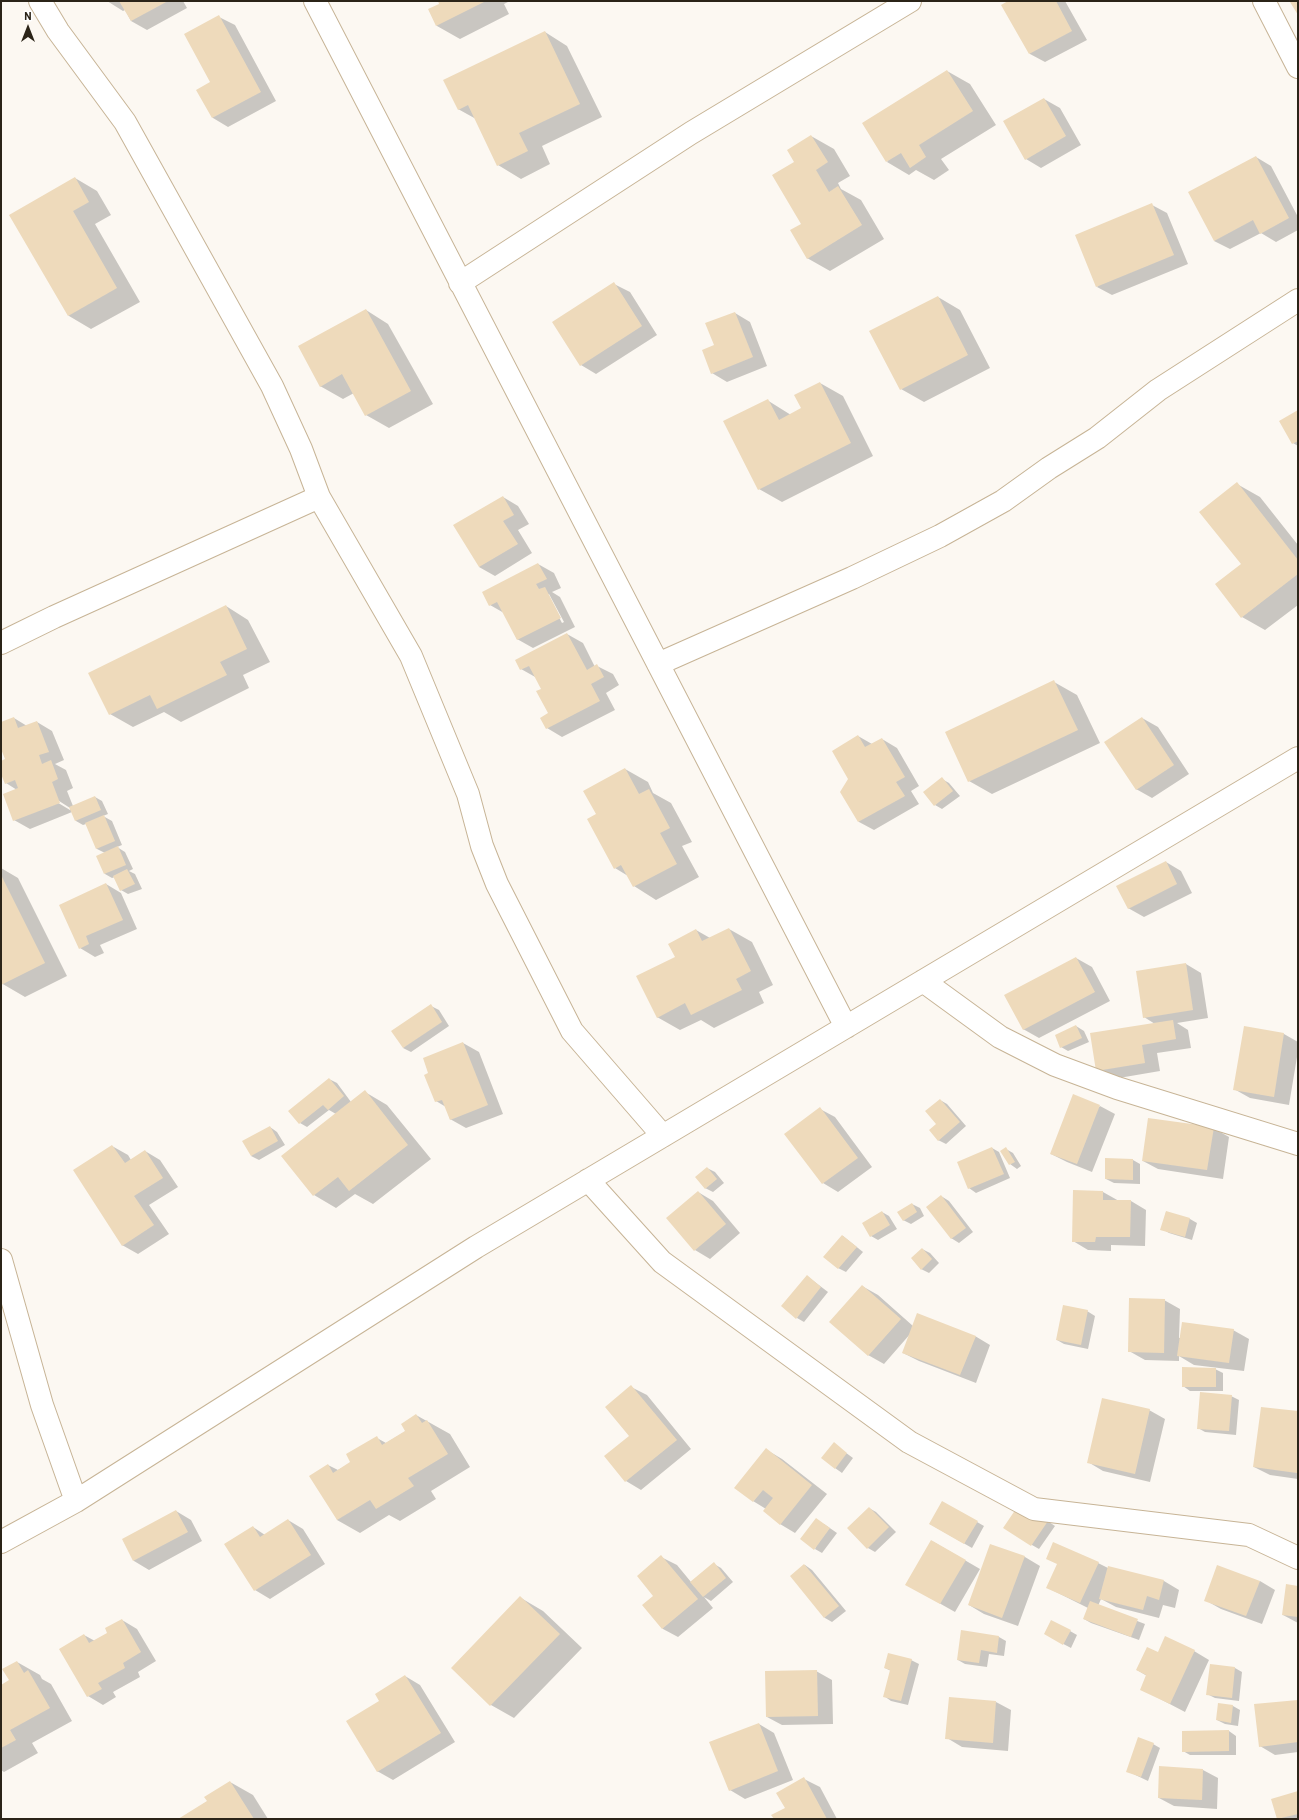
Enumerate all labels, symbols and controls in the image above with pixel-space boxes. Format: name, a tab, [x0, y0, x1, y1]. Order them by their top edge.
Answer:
north arrow	[8, 8, 48, 48]
text: N	[24, 9, 32, 22]

